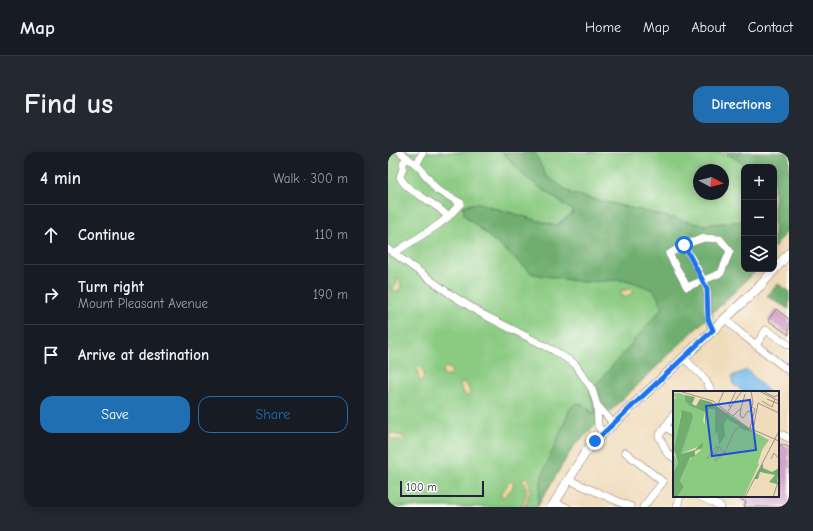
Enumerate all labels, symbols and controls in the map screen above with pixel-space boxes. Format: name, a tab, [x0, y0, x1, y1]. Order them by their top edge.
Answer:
text: Map	[20, 17, 55, 39]
text: Home	[585, 19, 621, 36]
text: Map	[643, 19, 669, 36]
text: About	[691, 19, 726, 36]
text: Contact	[748, 19, 793, 36]
button: Directions	[693, 86, 789, 123]
text: Find us	[24, 88, 113, 120]
north arrow	[693, 164, 729, 200]
map controls	[741, 164, 777, 272]
button: +	[741, 164, 777, 200]
text: 4 min	[40, 169, 81, 188]
text: Walk · 300 m	[273, 171, 348, 186]
button: −	[741, 200, 777, 236]
icon: ahead	[40, 224, 62, 246]
text: Continue	[78, 226, 135, 244]
text: 110 m	[315, 227, 348, 242]
route start	[675, 236, 693, 254]
button: layers	[741, 236, 777, 272]
text: Turn right	[78, 278, 144, 296]
icon: right	[40, 284, 62, 306]
text: 190 m	[313, 287, 348, 302]
text: Mount Pleasant Avenue	[78, 296, 208, 311]
icon: arrive	[40, 344, 62, 366]
text: Arrive at destination	[78, 346, 209, 364]
inset map	[673, 391, 779, 497]
button: Save	[40, 396, 190, 433]
button: Share	[198, 396, 348, 433]
route end	[586, 432, 604, 450]
scale bar	[400, 479, 484, 498]
text: 100 m	[406, 481, 437, 494]

